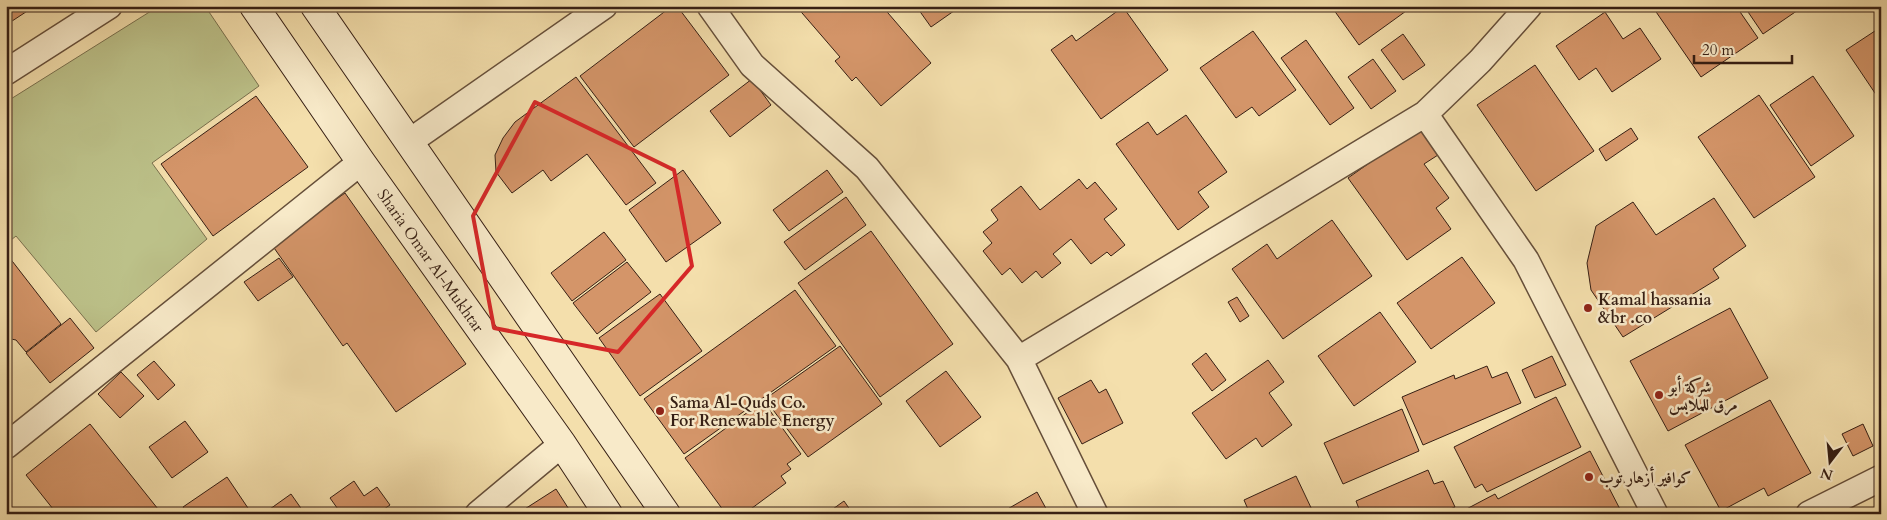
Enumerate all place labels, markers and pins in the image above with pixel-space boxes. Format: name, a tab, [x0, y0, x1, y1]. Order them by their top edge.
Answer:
place label: Kamal hassania &br .co	[1598, 289, 1712, 329]
marker: Kamal hassania &br .co	[1582, 302, 1594, 314]
place label: شركة أبو مرق للملابس	[1667, 375, 1737, 416]
marker: شركة أبو مرق للملابس	[1653, 389, 1665, 401]
place label: Sama Al-Quds Co. For Renewable Energy	[670, 392, 835, 432]
marker: Sama Al-Quds Co. For Renewable Energy	[654, 405, 666, 417]
place label: كوافير أزهار توب	[1599, 466, 1691, 489]
marker: كوافير أزهار توب	[1583, 471, 1595, 483]

